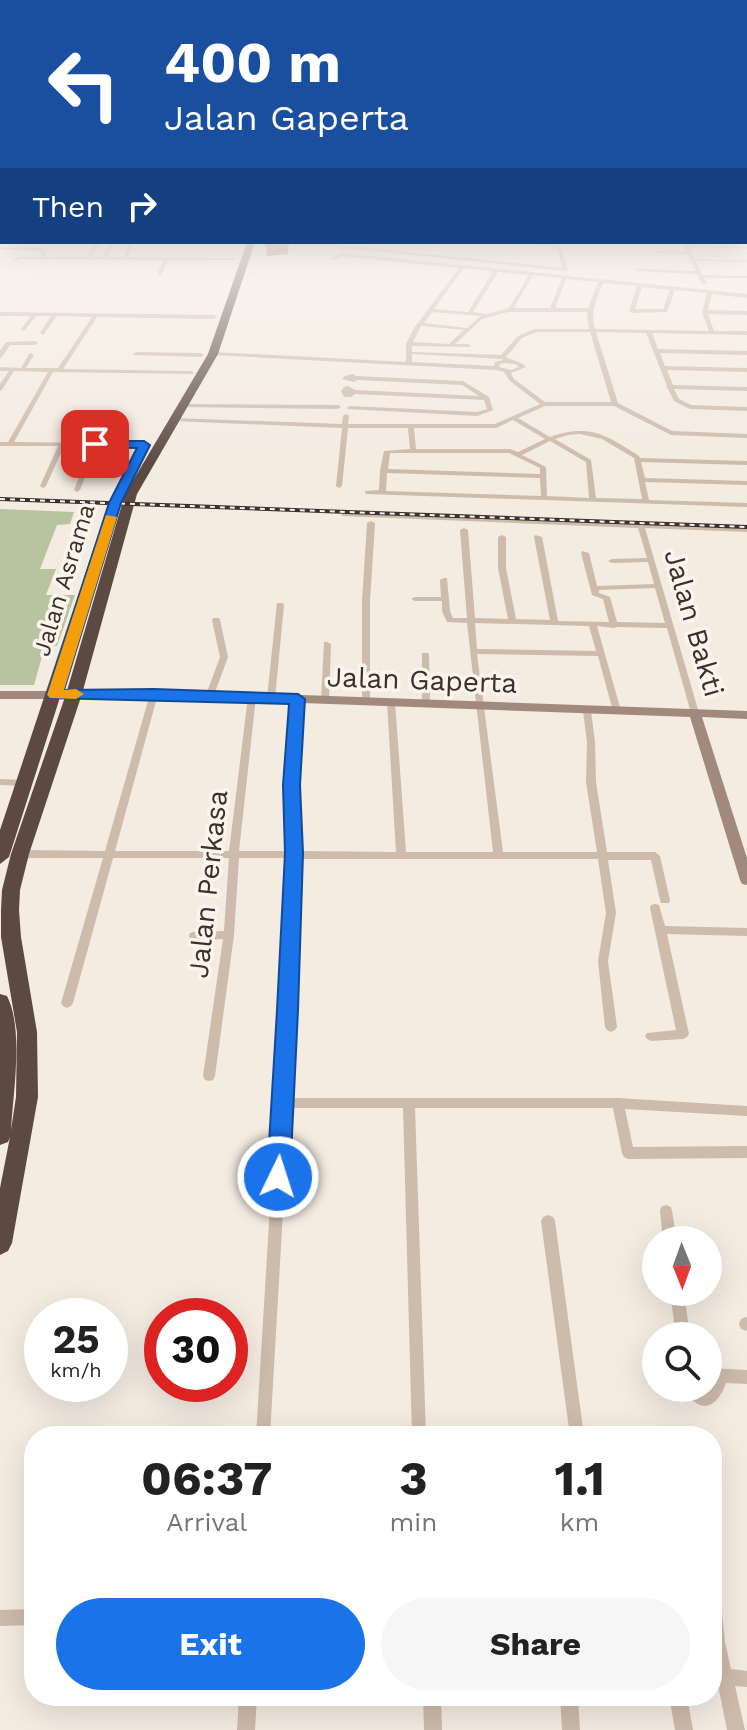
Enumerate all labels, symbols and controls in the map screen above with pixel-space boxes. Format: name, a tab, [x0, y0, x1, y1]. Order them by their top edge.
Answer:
text: 400 m	[164, 30, 341, 96]
icon: left	[32, 32, 136, 136]
text: Jalan Gaperta	[164, 97, 409, 139]
icon: right	[120, 184, 164, 228]
text: Then	[32, 189, 104, 224]
pin	[61, 410, 129, 478]
icon: arrive	[73, 422, 117, 466]
street label: Jalan Asrama	[28, 501, 100, 659]
street label: Jalan Bakti	[657, 546, 731, 700]
street label: Jalan Gaperta	[326, 660, 518, 700]
street label: Jalan Perkasa	[182, 788, 234, 980]
position arrow	[236, 1135, 320, 1219]
north arrow	[642, 1226, 722, 1306]
map controls	[642, 1226, 722, 1402]
speed limit sign: 30	[144, 1298, 248, 1402]
text: 25	[52, 1316, 100, 1363]
button: search	[642, 1322, 722, 1402]
text: km/h	[50, 1358, 102, 1382]
text: 06:37	[141, 1450, 272, 1507]
text: 3	[399, 1450, 428, 1507]
text: 1.1	[554, 1450, 605, 1507]
text: Arrival	[166, 1507, 247, 1537]
text: min	[390, 1507, 437, 1537]
text: km	[560, 1507, 599, 1537]
button: Exit	[56, 1598, 365, 1690]
button: Share	[381, 1598, 690, 1690]

